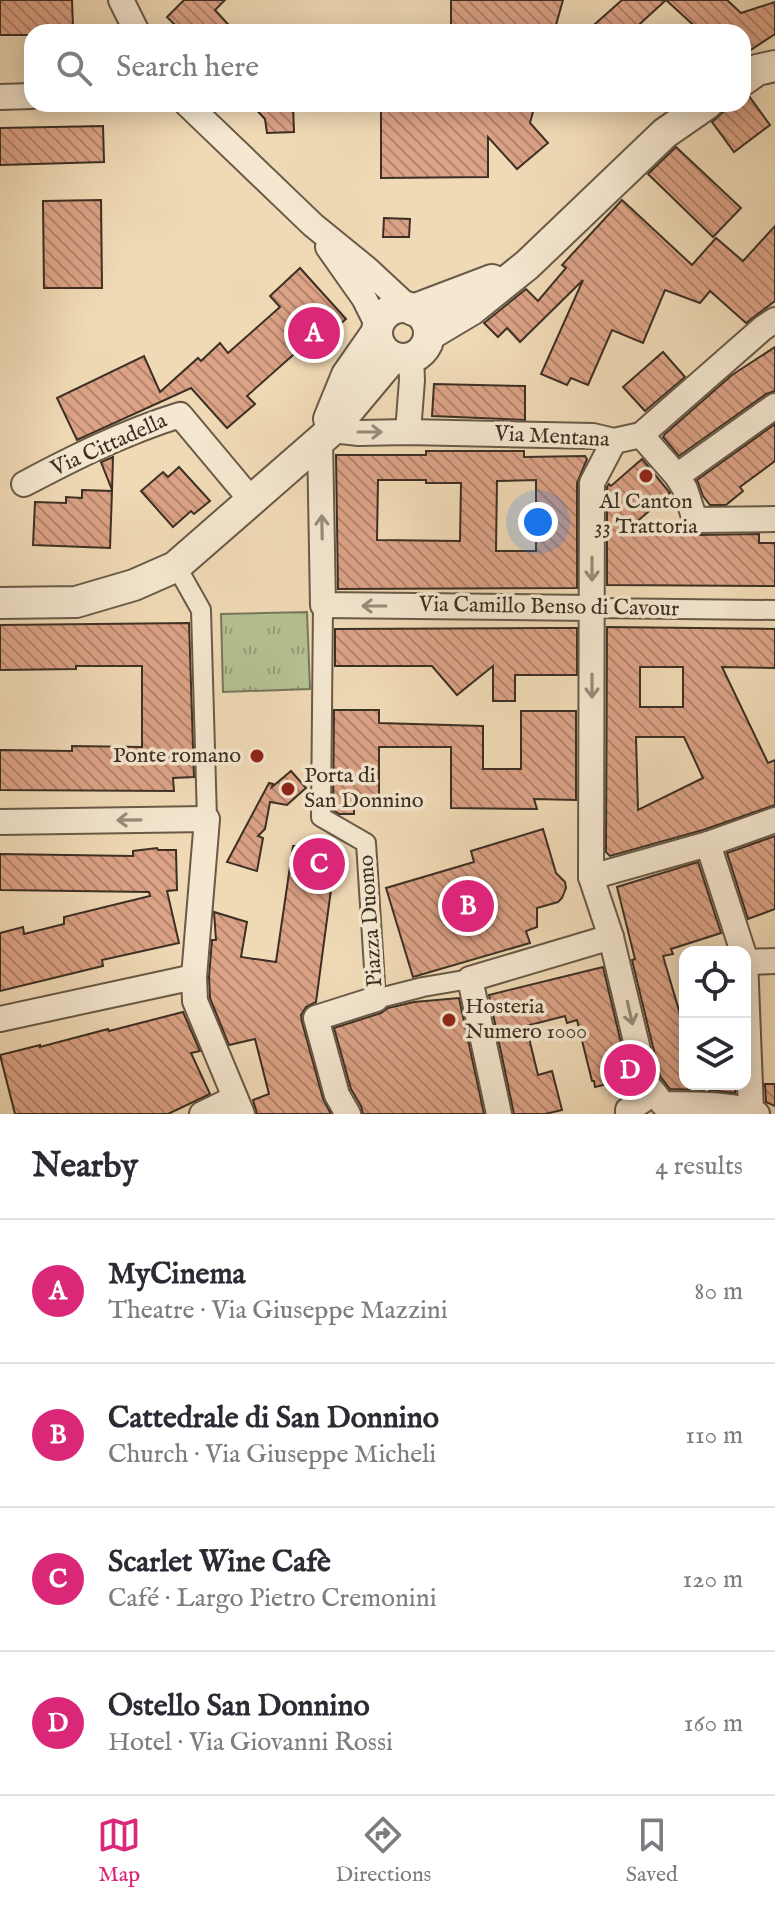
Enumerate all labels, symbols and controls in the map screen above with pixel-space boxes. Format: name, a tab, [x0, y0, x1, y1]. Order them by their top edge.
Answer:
search box	[24, 24, 751, 112]
icon: search	[52, 46, 96, 90]
text: Search here	[116, 49, 259, 87]
pin: A	[288, 303, 340, 363]
street label: Via Cittadella	[46, 407, 172, 483]
street label: Via Mentana	[493, 420, 611, 454]
one-way arrow	[356, 424, 383, 440]
marker: Al Canton 33 Trattoria	[637, 467, 655, 485]
place label: Al Canton 33 Trattoria	[594, 488, 698, 541]
your location	[518, 502, 558, 542]
one-way arrow	[314, 514, 330, 541]
one-way arrow	[584, 555, 600, 582]
street label: Via Camillo Benso di Cavour	[418, 591, 679, 623]
one-way arrow	[361, 598, 388, 614]
one-way arrow	[584, 672, 599, 699]
place label: Ponte romano	[113, 742, 241, 770]
marker: Ponte romano	[248, 747, 266, 765]
place label: Porta di San Donnino	[304, 762, 424, 815]
marker: Porta di San Donnino	[279, 780, 297, 798]
one-way arrow	[116, 812, 143, 828]
pin: C	[293, 834, 345, 894]
street label: Piazza Duomo	[352, 854, 390, 988]
pin: B	[442, 876, 494, 936]
map controls	[679, 946, 751, 1090]
button: locate	[679, 946, 751, 1018]
place label: Hosteria Numero 1000	[465, 993, 587, 1046]
one-way arrow	[623, 999, 638, 1025]
marker: Hosteria Numero 1000	[440, 1011, 458, 1029]
button: layers	[679, 1018, 751, 1090]
pin: D	[604, 1040, 656, 1100]
text: Nearby	[32, 1145, 138, 1188]
text: 4 results	[655, 1150, 743, 1183]
text: MyCinema	[108, 1256, 246, 1294]
text: A	[49, 1275, 67, 1308]
text: 80 m	[694, 1275, 743, 1308]
text: Theatre · Via Giuseppe Mazzini	[108, 1294, 448, 1327]
text: Cattedrale di San Donnino	[108, 1400, 439, 1438]
text: B	[49, 1419, 67, 1452]
text: 110 m	[685, 1419, 743, 1452]
text: Church · Via Giuseppe Micheli	[108, 1438, 436, 1471]
text: Scarlet Wine Cafè	[108, 1544, 331, 1582]
text: C	[49, 1563, 67, 1596]
text: 120 m	[683, 1563, 743, 1596]
text: Café · Largo Pietro Cremonini	[108, 1582, 437, 1615]
text: Ostello San Donnino	[108, 1688, 370, 1726]
text: D	[48, 1707, 68, 1740]
text: 160 m	[684, 1707, 743, 1740]
text: Hotel · Via Giovanni Rossi	[108, 1726, 393, 1759]
tab: Map	[97, 1813, 141, 1889]
tab: Directions	[336, 1813, 431, 1889]
tab: Saved	[626, 1813, 678, 1889]

